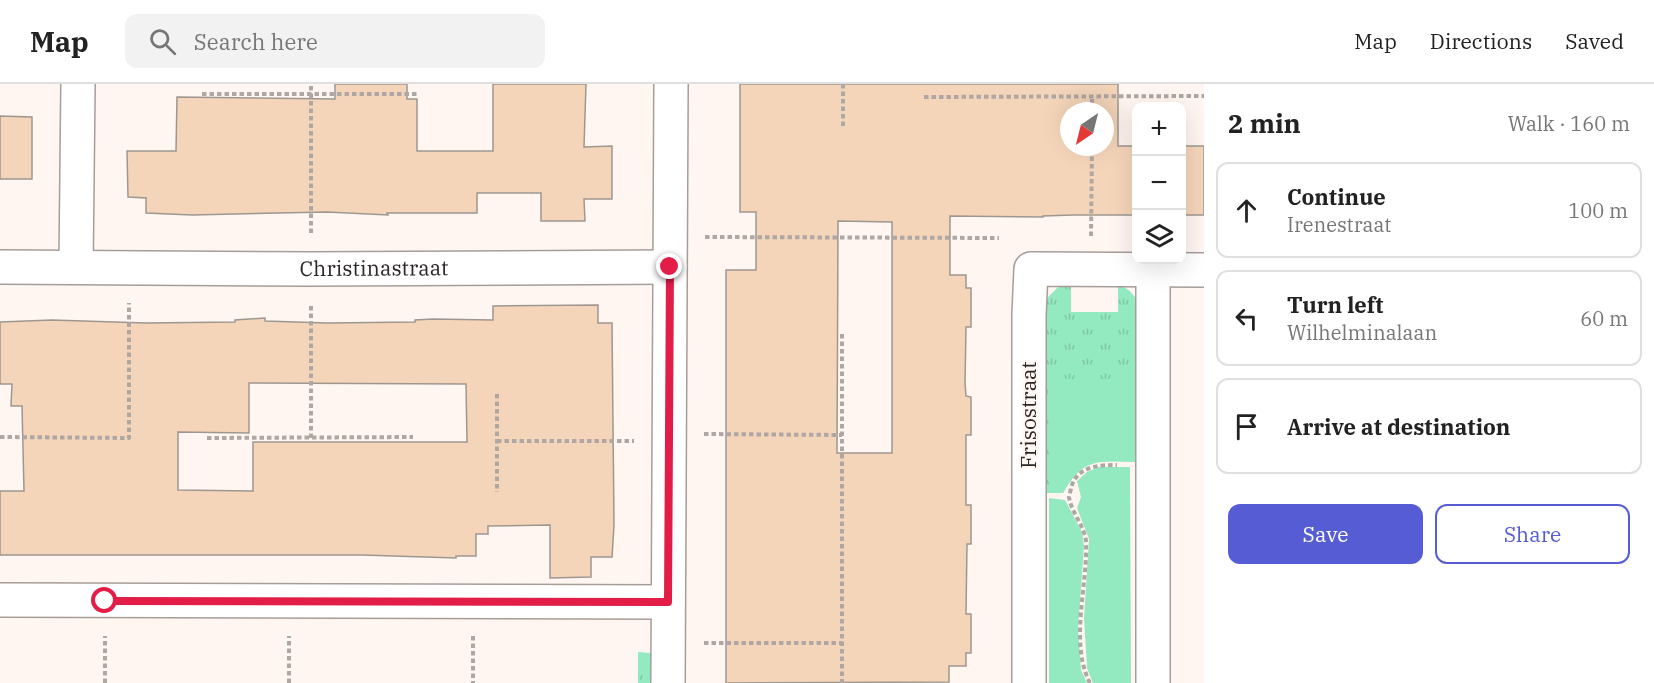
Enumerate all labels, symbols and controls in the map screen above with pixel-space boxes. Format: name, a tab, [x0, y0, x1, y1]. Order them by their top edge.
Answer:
search box	[125, 14, 545, 68]
text: Map	[30, 23, 89, 60]
icon: search	[146, 25, 179, 58]
text: Search here	[194, 27, 318, 56]
text: Map	[1354, 27, 1397, 55]
text: Directions	[1430, 27, 1532, 55]
text: Saved	[1565, 27, 1624, 55]
north arrow	[1060, 102, 1114, 156]
map controls	[1132, 102, 1186, 264]
button: +	[1132, 102, 1186, 156]
text: 2 min	[1228, 106, 1301, 140]
text: Walk · 160 m	[1508, 110, 1630, 137]
button: −	[1132, 156, 1186, 210]
text: Continue	[1287, 182, 1386, 211]
icon: ahead	[1230, 194, 1263, 227]
text: 100 m	[1568, 197, 1628, 224]
button: layers	[1132, 210, 1186, 264]
text: Irenestraat	[1287, 211, 1391, 238]
street label: Christinastraat	[300, 253, 448, 282]
route end	[656, 253, 682, 279]
text: Turn left	[1287, 290, 1383, 319]
icon: left	[1230, 302, 1263, 335]
text: 60 m	[1580, 305, 1628, 332]
text: Wilhelminalaan	[1287, 319, 1437, 346]
street label: Frisostraat	[1014, 361, 1042, 469]
icon: arrive	[1230, 410, 1263, 443]
text: Arrive at destination	[1287, 412, 1510, 441]
button: Save	[1228, 504, 1423, 564]
button: Share	[1435, 504, 1630, 564]
route start	[91, 587, 117, 613]

